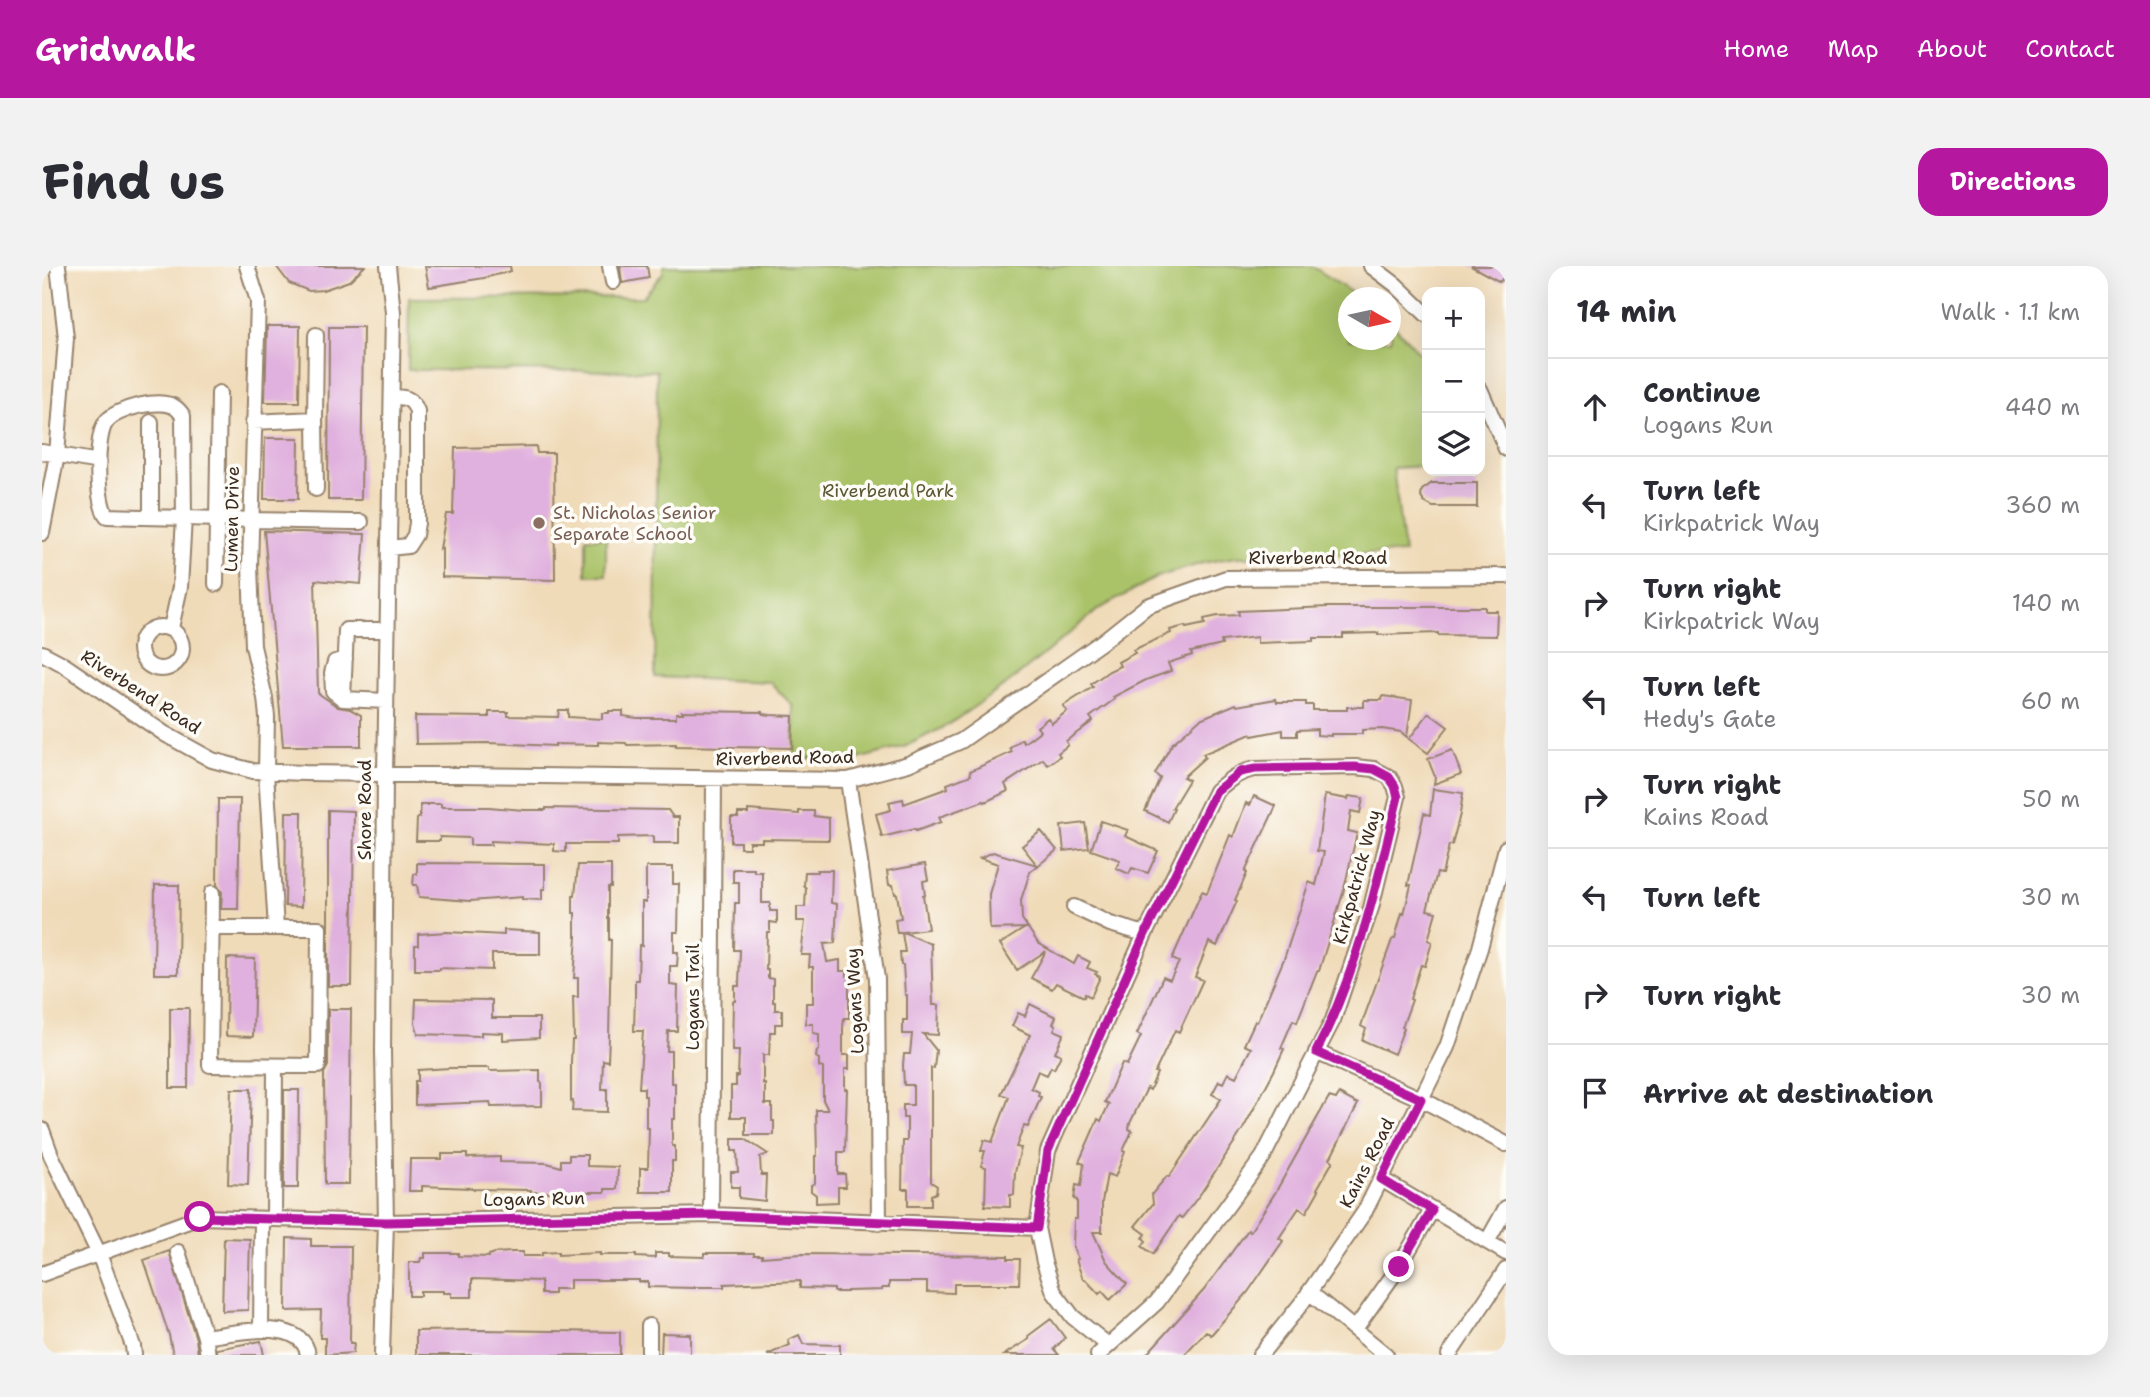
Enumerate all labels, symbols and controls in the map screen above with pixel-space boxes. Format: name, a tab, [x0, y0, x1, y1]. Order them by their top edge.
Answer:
text: Gridwalk	[35, 27, 196, 72]
text: Home	[1723, 33, 1789, 65]
text: Map	[1827, 33, 1879, 65]
text: About	[1917, 33, 1987, 65]
text: Contact	[2025, 33, 2115, 65]
button: Directions	[1918, 148, 2108, 216]
text: Find us	[42, 149, 225, 215]
north arrow	[1338, 287, 1401, 350]
map controls	[1422, 287, 1485, 476]
button: +	[1422, 287, 1485, 350]
text: 14 min	[1576, 291, 1676, 332]
text: Walk · 1.1 km	[1941, 297, 2080, 327]
button: −	[1422, 350, 1485, 413]
text: Continue	[1643, 375, 1761, 410]
icon: ahead	[1576, 388, 1614, 426]
text: 440 m	[2005, 392, 2080, 422]
text: Logans Run	[1643, 410, 1773, 440]
button: layers	[1422, 413, 1485, 476]
street label: Lumen Drive	[219, 466, 245, 572]
text: Turn left	[1643, 473, 1760, 508]
park label: Riverbend Park	[822, 479, 954, 503]
icon: left	[1576, 486, 1614, 524]
text: 360 m	[2005, 490, 2080, 520]
place label: St. Nicholas Senior Separate School	[553, 501, 716, 546]
text: Kirkpatrick Way	[1643, 508, 1820, 538]
marker: St. Nicholas Senior Separate School	[531, 515, 547, 531]
street label: Riverbend Road	[1249, 546, 1387, 570]
text: Turn right	[1643, 571, 1781, 606]
icon: right	[1576, 584, 1614, 622]
text: 140 m	[2012, 588, 2080, 618]
text: Kirkpatrick Way	[1643, 606, 1820, 636]
street label: Riverbend Road	[76, 644, 206, 740]
text: Turn left	[1643, 669, 1760, 704]
icon: left	[1576, 682, 1614, 720]
text: 60 m	[2021, 686, 2080, 716]
text: Hedy's Gate	[1643, 704, 1776, 734]
street label: Riverbend Road	[715, 745, 855, 771]
street label: Shore Road	[353, 760, 377, 860]
text: Turn right	[1643, 767, 1781, 802]
icon: right	[1576, 780, 1614, 818]
text: 50 m	[2022, 784, 2080, 814]
text: Kains Road	[1643, 802, 1769, 832]
street label: Kirkpatrick Way	[1327, 807, 1387, 947]
icon: left	[1576, 878, 1614, 916]
text: Turn left	[1643, 880, 1760, 915]
text: 30 m	[2021, 882, 2080, 912]
street label: Logans Trail	[681, 943, 705, 1050]
street label: Logans Way	[840, 947, 870, 1055]
icon: right	[1576, 976, 1614, 1014]
text: Turn right	[1643, 978, 1781, 1013]
text: 30 m	[2021, 980, 2080, 1010]
icon: arrive	[1576, 1074, 1614, 1112]
text: Arrive at destination	[1643, 1076, 1933, 1111]
street label: Kains Road	[1334, 1114, 1400, 1212]
street label: Logans Run	[483, 1186, 585, 1212]
route start	[184, 1201, 215, 1232]
route end	[1383, 1251, 1414, 1282]

